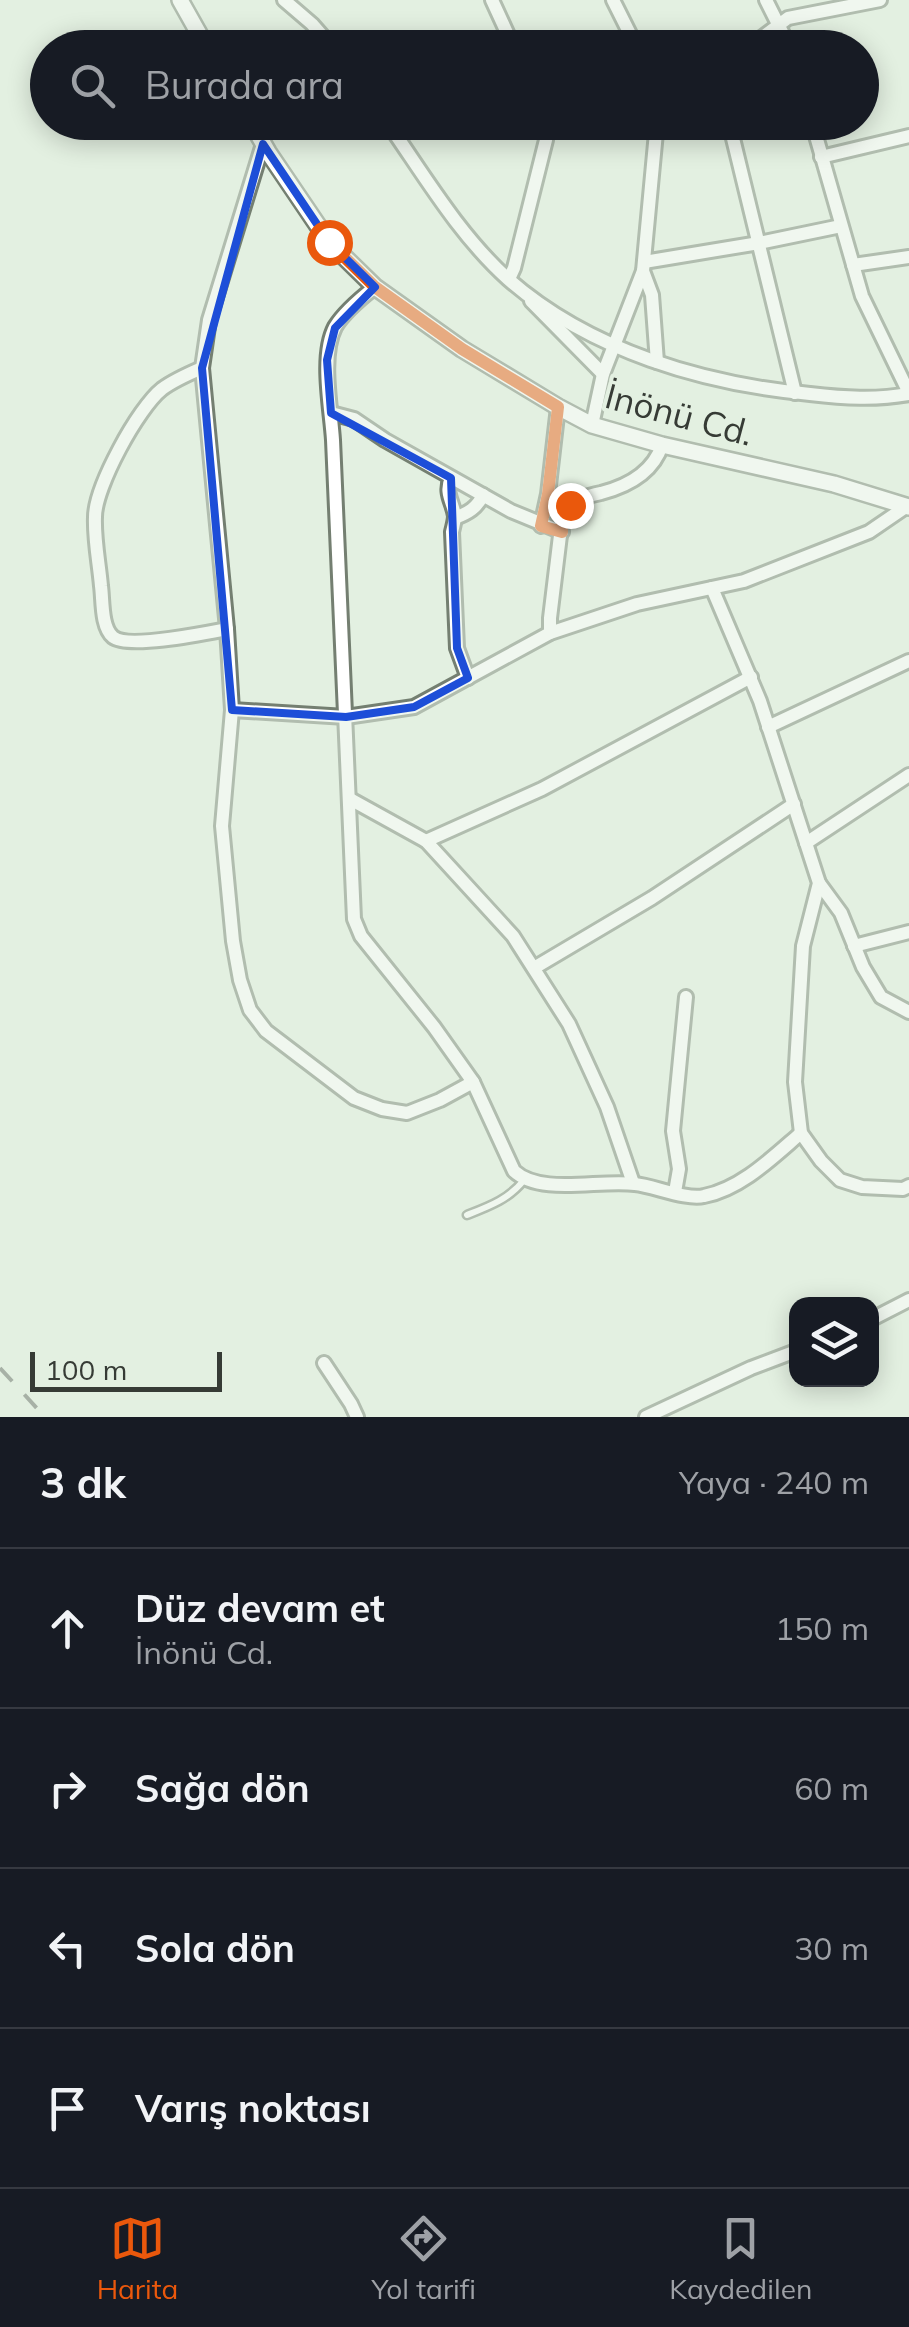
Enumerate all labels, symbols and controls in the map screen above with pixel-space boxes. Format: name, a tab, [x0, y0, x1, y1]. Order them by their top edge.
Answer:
search box	[30, 30, 879, 140]
icon: search	[65, 58, 120, 113]
text: Burada ara	[145, 61, 344, 109]
route start	[307, 220, 353, 266]
street label: İnönü Cd.	[601, 373, 758, 455]
route end	[548, 483, 594, 529]
map controls	[789, 1297, 879, 1387]
button: layers	[789, 1297, 879, 1387]
scale bar	[30, 1347, 222, 1392]
text: 100 m	[45, 1352, 127, 1387]
text: 3 dk	[40, 1456, 126, 1509]
text: Yaya · 240 m	[679, 1462, 869, 1502]
text: Düz devam et	[135, 1584, 385, 1632]
icon: ahead	[40, 1601, 95, 1656]
text: 150 m	[775, 1608, 869, 1648]
text: İnönü Cd.	[135, 1632, 273, 1672]
icon: right	[40, 1761, 95, 1816]
text: Sağa dön	[135, 1764, 310, 1812]
text: 60 m	[794, 1768, 869, 1808]
icon: left	[40, 1921, 95, 1976]
text: Sola dön	[135, 1924, 295, 1972]
text: 30 m	[794, 1928, 869, 1968]
icon: arrive	[40, 2081, 95, 2136]
text: Varış noktası	[135, 2084, 371, 2132]
tab: Harita	[97, 2211, 178, 2306]
tab: Yol tarifi	[372, 2211, 476, 2306]
tab: Kaydedilen	[669, 2211, 812, 2306]

